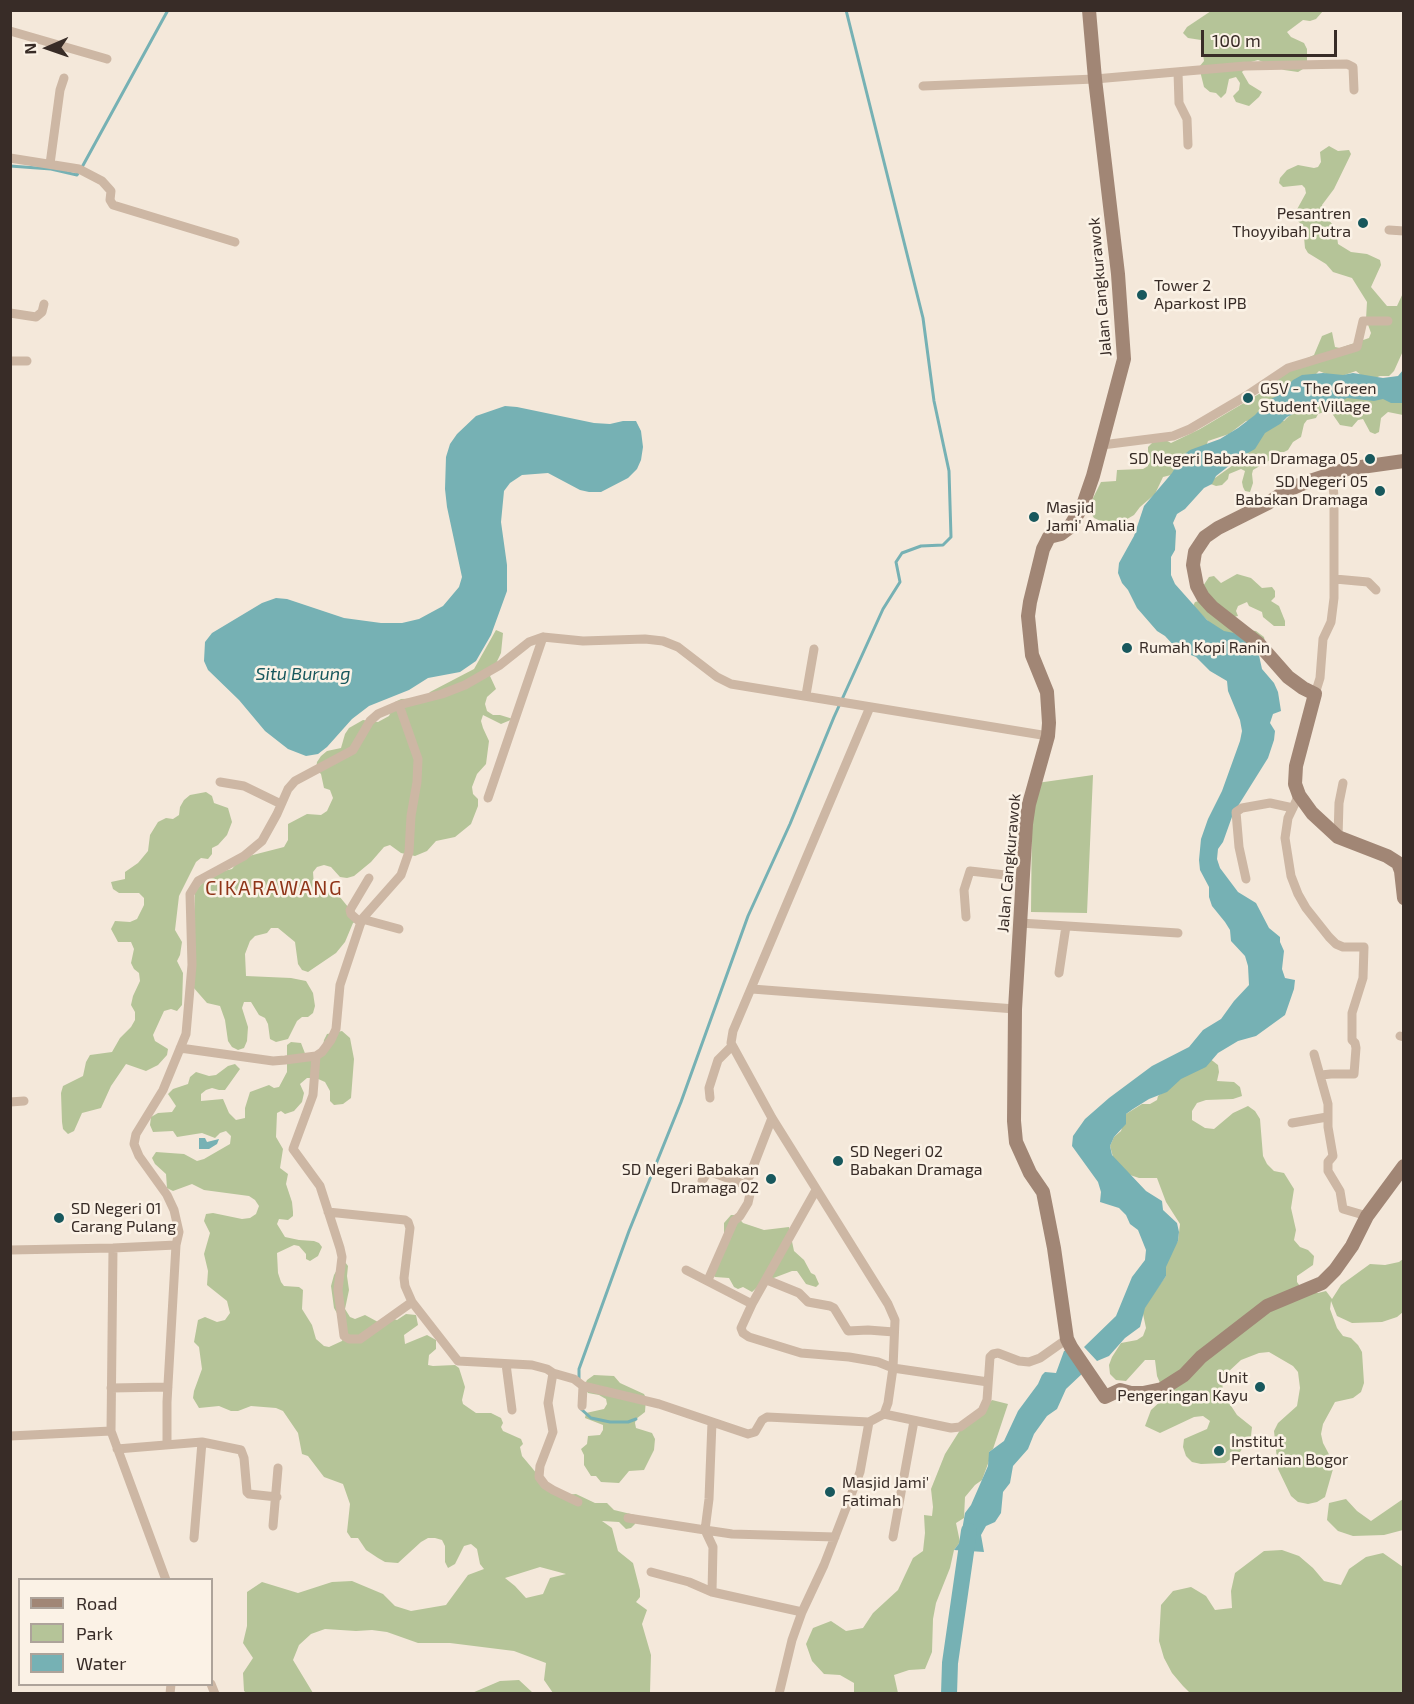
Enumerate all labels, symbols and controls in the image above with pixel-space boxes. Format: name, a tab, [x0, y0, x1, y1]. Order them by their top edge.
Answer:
north arrow	[18, 18, 78, 78]
scale bar	[1204, 18, 1340, 56]
text: 100 m	[1212, 29, 1261, 51]
text: N	[20, 43, 39, 55]
place label: Pesantren Thoyyibah Putra	[1232, 204, 1351, 242]
marker: Pesantren Thoyyibah Putra	[1356, 216, 1370, 230]
street label: Jalan Cangkurawok	[1084, 217, 1116, 357]
place label: Tower 2 Aparkost IPB	[1154, 276, 1247, 314]
marker: Tower 2 Aparkost IPB	[1135, 288, 1149, 302]
place label: GSV - The Green Student Village	[1260, 379, 1377, 417]
marker: GSV - The Green Student Village	[1241, 391, 1255, 405]
place label: SD Negeri Babakan Dramaga 05	[1129, 449, 1358, 469]
marker: SD Negeri Babakan Dramaga 05	[1363, 452, 1377, 466]
place label: SD Negeri 05 Babakan Dramaga	[1235, 472, 1368, 510]
marker: SD Negeri 05 Babakan Dramaga	[1373, 484, 1387, 498]
place label: Masjid Jami' Amalia	[1046, 498, 1135, 536]
marker: Masjid Jami' Amalia	[1027, 510, 1041, 524]
place label: Rumah Kopi Ranin	[1139, 638, 1270, 658]
marker: Rumah Kopi Ranin	[1120, 641, 1134, 655]
water label: Situ Burung	[256, 663, 350, 685]
street label: Jalan Cangkurawok	[993, 793, 1025, 933]
district label: CIKARAWANG	[205, 876, 343, 900]
place label: SD Negeri 02 Babakan Dramaga	[850, 1142, 983, 1180]
marker: SD Negeri 02 Babakan Dramaga	[831, 1154, 845, 1168]
place label: SD Negeri Babakan Dramaga 02	[622, 1160, 759, 1198]
marker: SD Negeri Babakan Dramaga 02	[764, 1172, 778, 1186]
place label: SD Negeri 01 Carang Pulang	[71, 1199, 176, 1237]
marker: SD Negeri 01 Carang Pulang	[52, 1211, 66, 1225]
place label: Unit Pengeringan Kayu	[1117, 1368, 1248, 1406]
marker: Unit Pengeringan Kayu	[1253, 1380, 1267, 1394]
place label: Institut Pertanian Bogor	[1231, 1432, 1349, 1470]
marker: Institut Pertanian Bogor	[1212, 1444, 1226, 1458]
place label: Masjid Jami' Fatimah	[842, 1473, 929, 1511]
marker: Masjid Jami' Fatimah	[823, 1485, 837, 1499]
legend	[18, 1578, 213, 1686]
text: Road	[76, 1592, 117, 1614]
text: Park	[76, 1622, 113, 1644]
text: Water	[76, 1652, 126, 1674]

